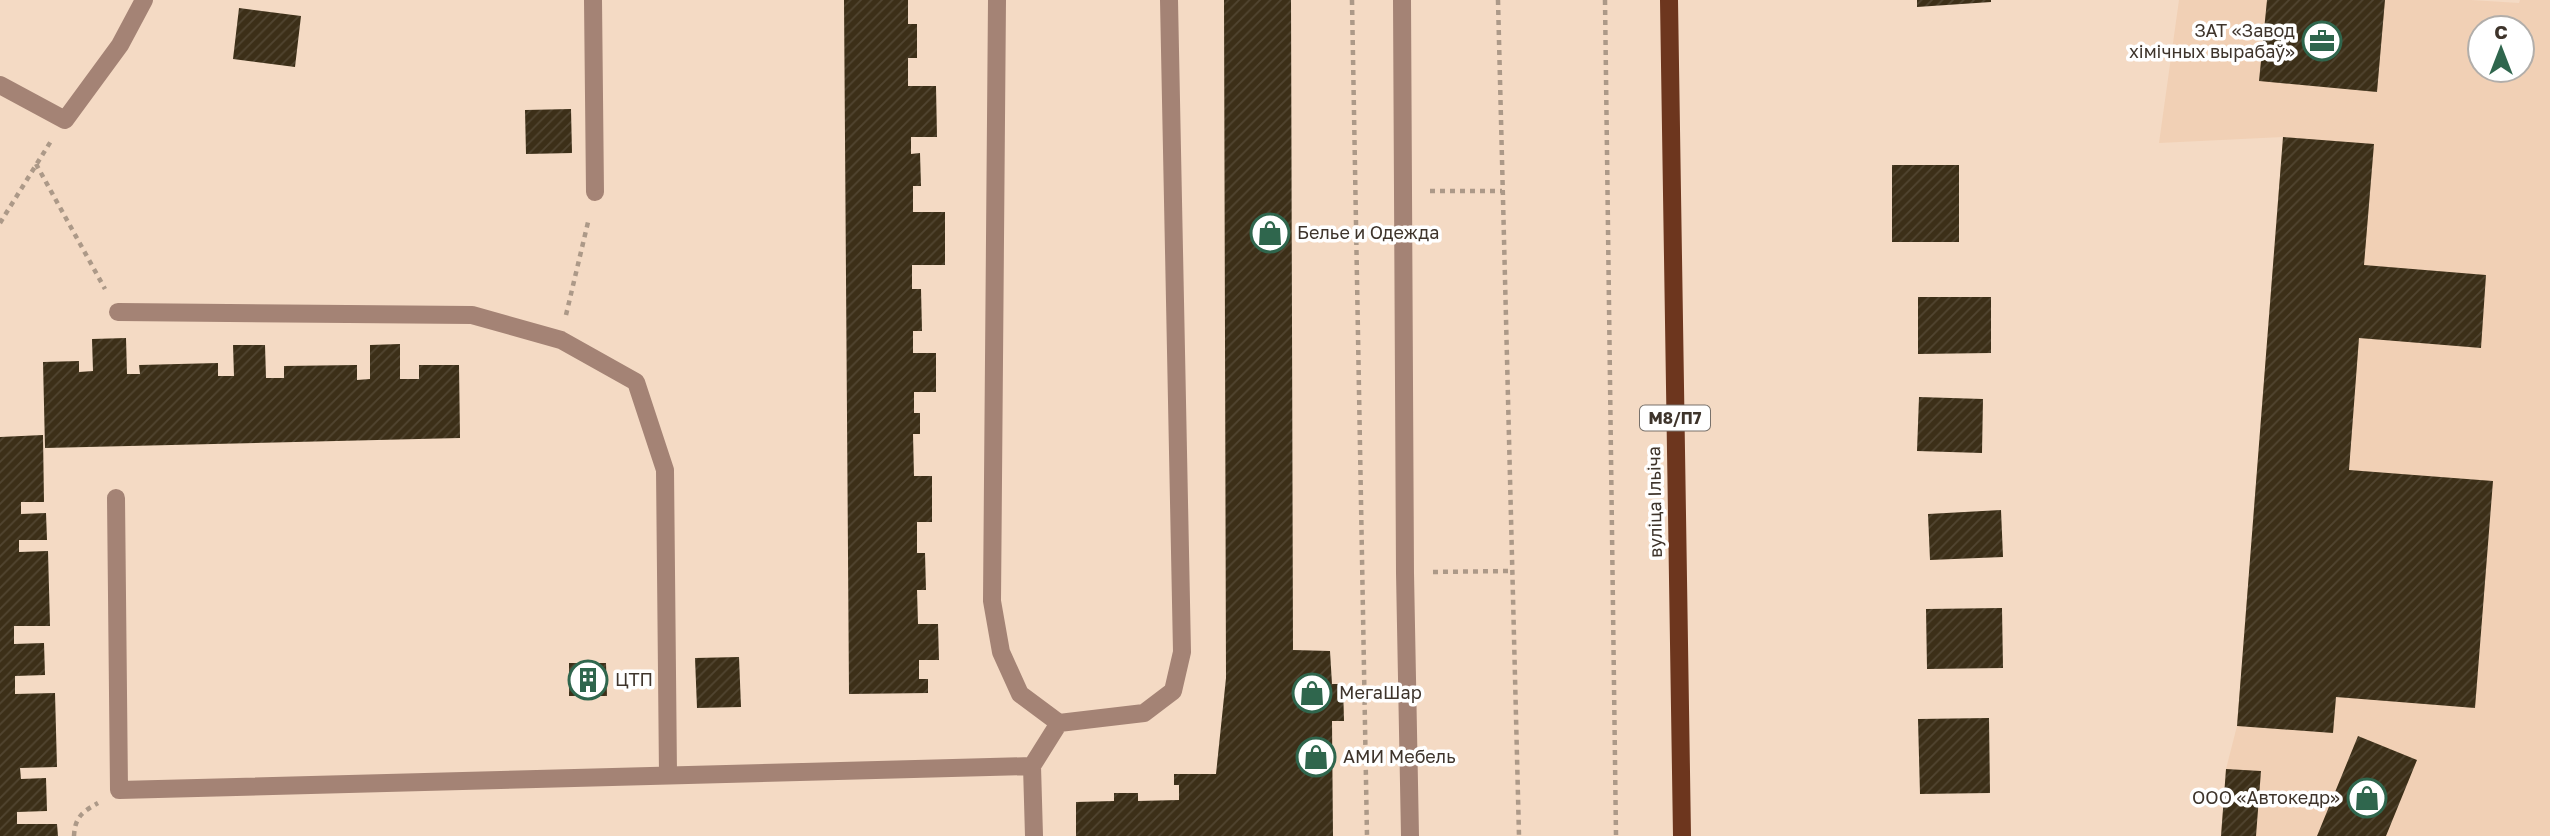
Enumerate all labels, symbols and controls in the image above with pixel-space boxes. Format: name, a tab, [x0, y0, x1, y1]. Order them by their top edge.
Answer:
north arrow	[2466, 14, 2536, 84]
place label: ЗАТ «Завод хімічных вырабаў»	[2129, 19, 2295, 62]
office icon: ЗАТ «Завод хімічных вырабаў»	[2301, 20, 2343, 62]
text: С	[2494, 20, 2508, 43]
shop icon: Белье и Одежда	[1249, 212, 1291, 254]
place label: Белье и Одежда	[1297, 221, 1439, 243]
road number: М8/П7	[1640, 406, 1710, 430]
street label: вуліца Ільіча	[1642, 446, 1666, 558]
building icon: ЦТП	[567, 659, 609, 701]
place label: ЦТП	[615, 668, 653, 690]
shop icon: МегаШар	[1291, 672, 1333, 714]
place label: МегаШар	[1339, 681, 1422, 703]
shop icon: АМИ Мебель	[1295, 736, 1337, 778]
place label: АМИ Мебель	[1343, 745, 1456, 767]
shop icon: ООО «Автокедр»	[2346, 777, 2388, 819]
place label: ООО «Автокедр»	[2192, 786, 2340, 808]

